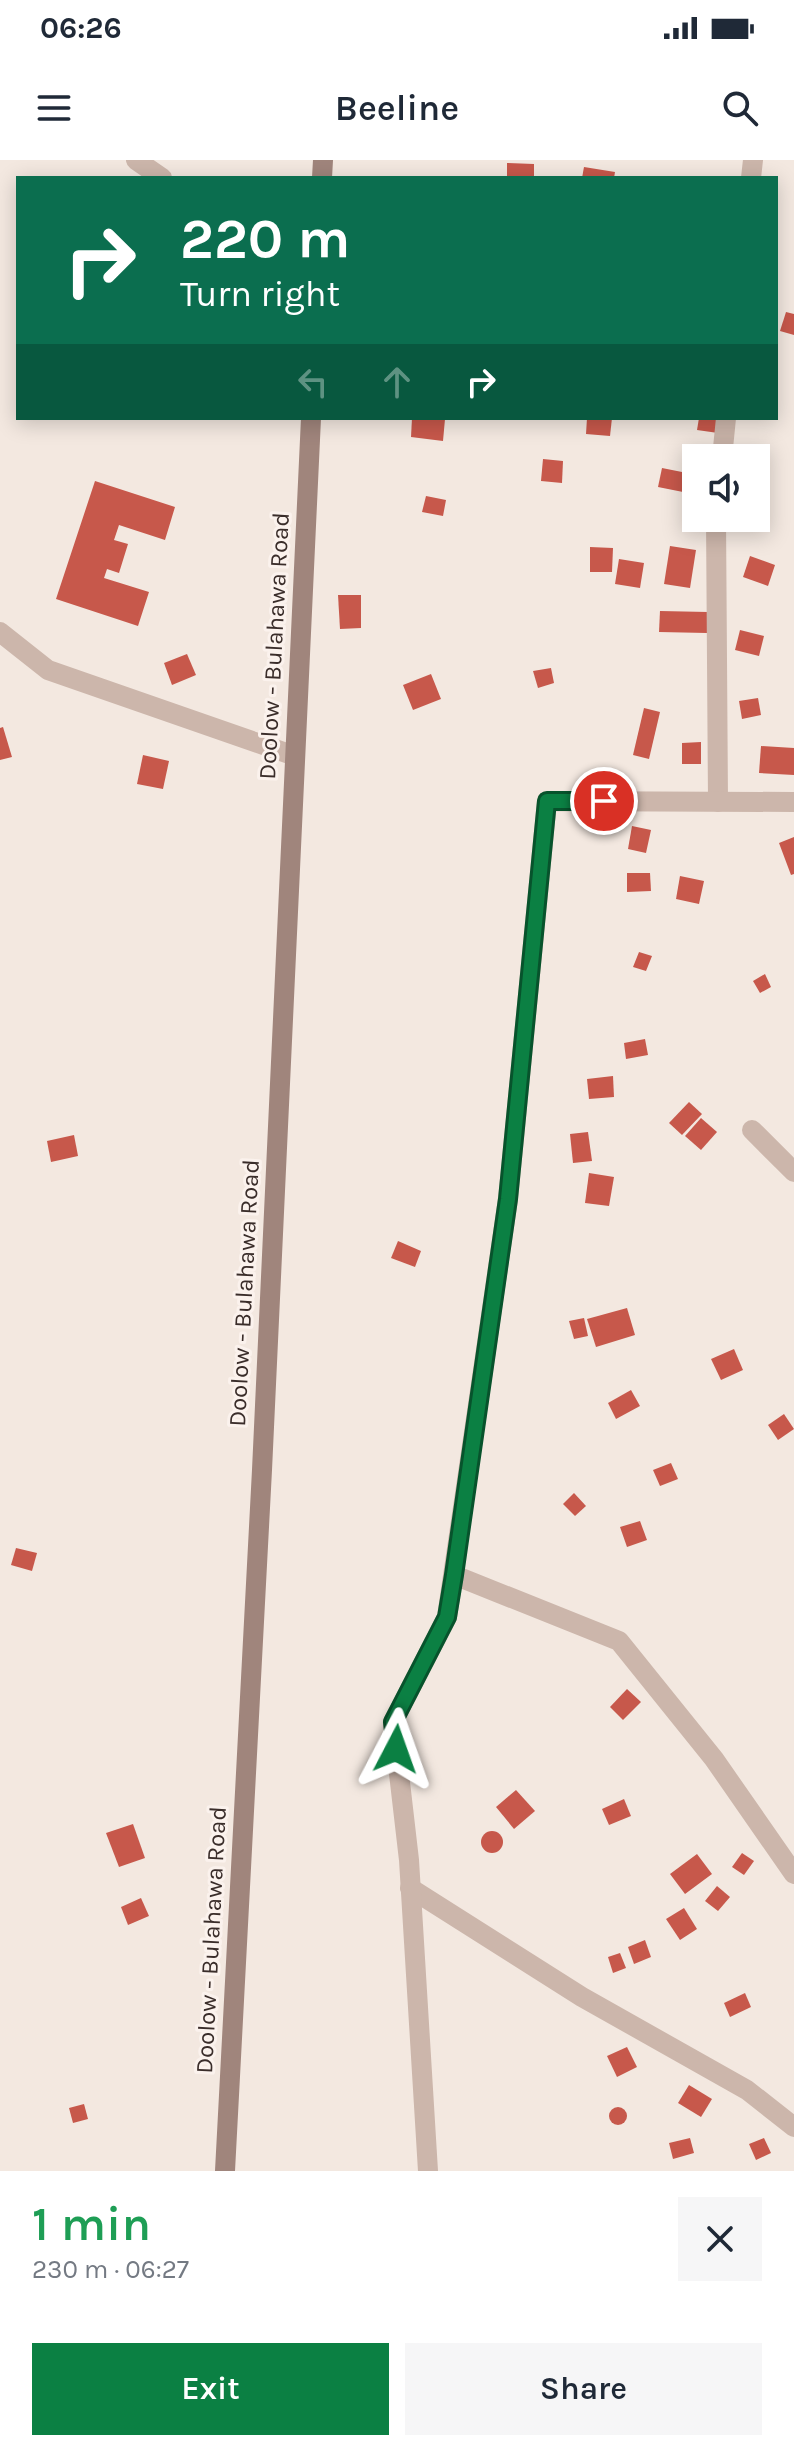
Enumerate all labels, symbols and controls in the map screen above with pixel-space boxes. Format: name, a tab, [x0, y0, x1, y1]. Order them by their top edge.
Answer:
text: 06:26	[40, 10, 122, 46]
icon: menu	[32, 86, 76, 130]
icon: search	[718, 86, 762, 130]
text: Beeline	[335, 87, 459, 129]
text: 220 m	[180, 206, 351, 271]
icon: right	[48, 208, 152, 312]
text: Turn right	[180, 273, 340, 315]
icon: left	[291, 360, 335, 404]
icon: ahead	[375, 360, 419, 404]
icon: right	[459, 360, 503, 404]
map controls	[682, 444, 770, 532]
button: sound	[682, 444, 770, 532]
street label: Doolow - Bulahawa Road	[253, 512, 295, 780]
pin	[570, 767, 638, 835]
icon: arrive	[582, 779, 626, 823]
street label: Doolow - Bulahawa Road	[223, 1159, 265, 1427]
position arrow	[354, 1707, 438, 1791]
street label: Doolow - Bulahawa Road	[190, 1806, 232, 2074]
text: 1 min	[32, 2196, 151, 2252]
button: close	[678, 2197, 762, 2281]
text: 230 m · 06:27	[32, 2254, 189, 2285]
button: Exit	[32, 2343, 389, 2435]
button: Share	[405, 2343, 762, 2435]

